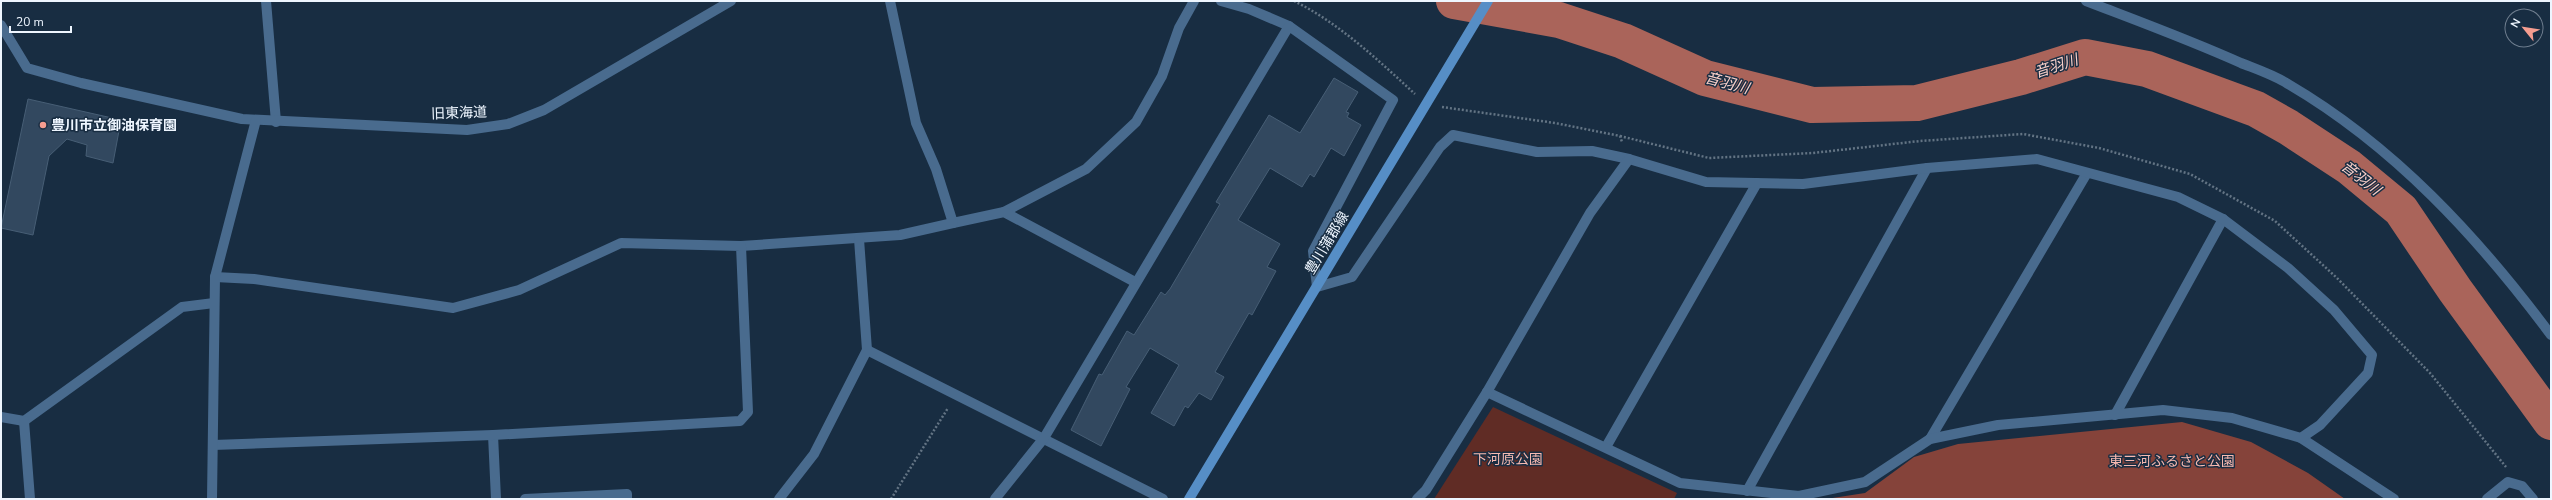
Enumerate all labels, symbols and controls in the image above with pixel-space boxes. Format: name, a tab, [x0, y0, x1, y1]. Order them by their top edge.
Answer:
scale bar	[10, 8, 71, 34]
north arrow	[2504, 8, 2544, 48]
text: 20 m	[16, 14, 44, 30]
text: N	[2507, 16, 2524, 31]
water label: 音羽川	[2032, 49, 2082, 82]
water label: 音羽川	[1703, 68, 1753, 99]
street label: 旧東海道	[431, 103, 487, 123]
place label: 豊川市立御油保育園	[51, 116, 177, 135]
marker: 豊川市立御油保育園	[38, 120, 48, 130]
water label: 音羽川	[2337, 156, 2386, 201]
street label: 豊川蒲郡線	[1301, 208, 1353, 278]
park label: 下河原公園	[1473, 450, 1543, 469]
park label: 東三河ふるさと公園	[2109, 452, 2235, 471]

